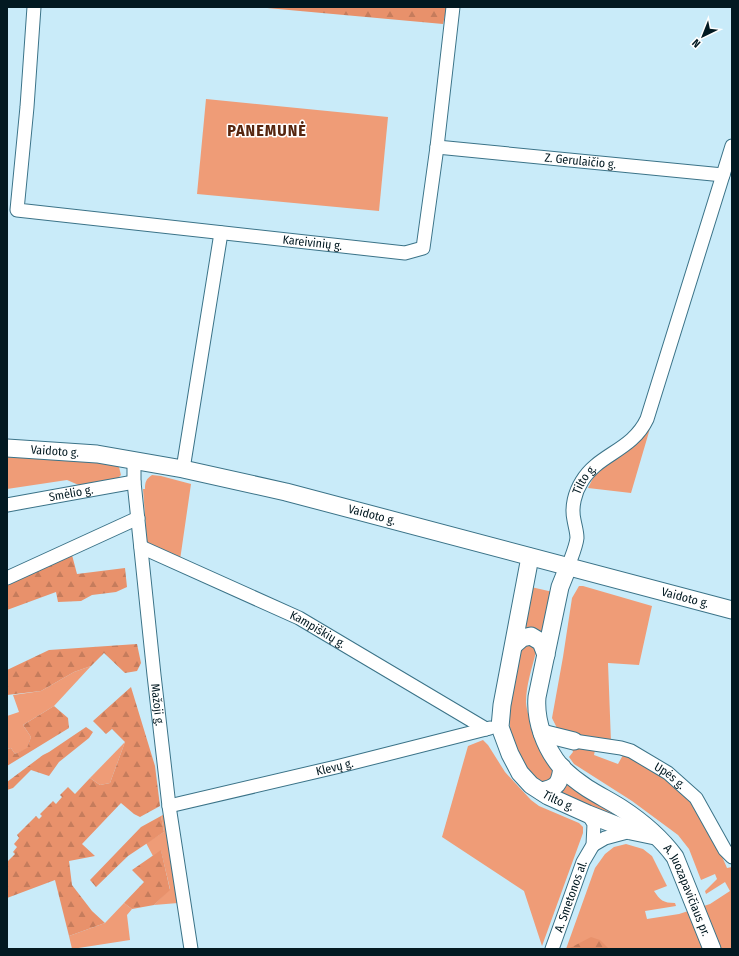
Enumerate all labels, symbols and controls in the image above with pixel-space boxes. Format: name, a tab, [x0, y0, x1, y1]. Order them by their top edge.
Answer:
north arrow	[683, 16, 723, 56]
text: N	[690, 36, 703, 50]
district label: PANEMUNĖ	[227, 121, 307, 140]
street label: Z. Gerulaičio g.	[544, 151, 617, 172]
street label: Kareivinių g.	[282, 232, 344, 253]
street label: Vaidoto g.	[30, 443, 80, 460]
street label: Tilto g.	[569, 461, 599, 496]
street label: Smėlio g.	[48, 482, 95, 504]
street label: Vaidoto g.	[347, 502, 398, 528]
street label: Vaidoto g.	[660, 585, 711, 611]
street label: Kampiškių g.	[288, 608, 348, 651]
street label: Mažoji g.	[148, 683, 167, 727]
street label: Klevų g.	[314, 756, 355, 778]
street label: Upės g.	[652, 759, 688, 792]
street label: Tilto g.	[540, 787, 577, 814]
street label: A. Juozapavičiaus pr.	[661, 841, 713, 939]
street label: A. Smetonos al.	[552, 858, 590, 934]

